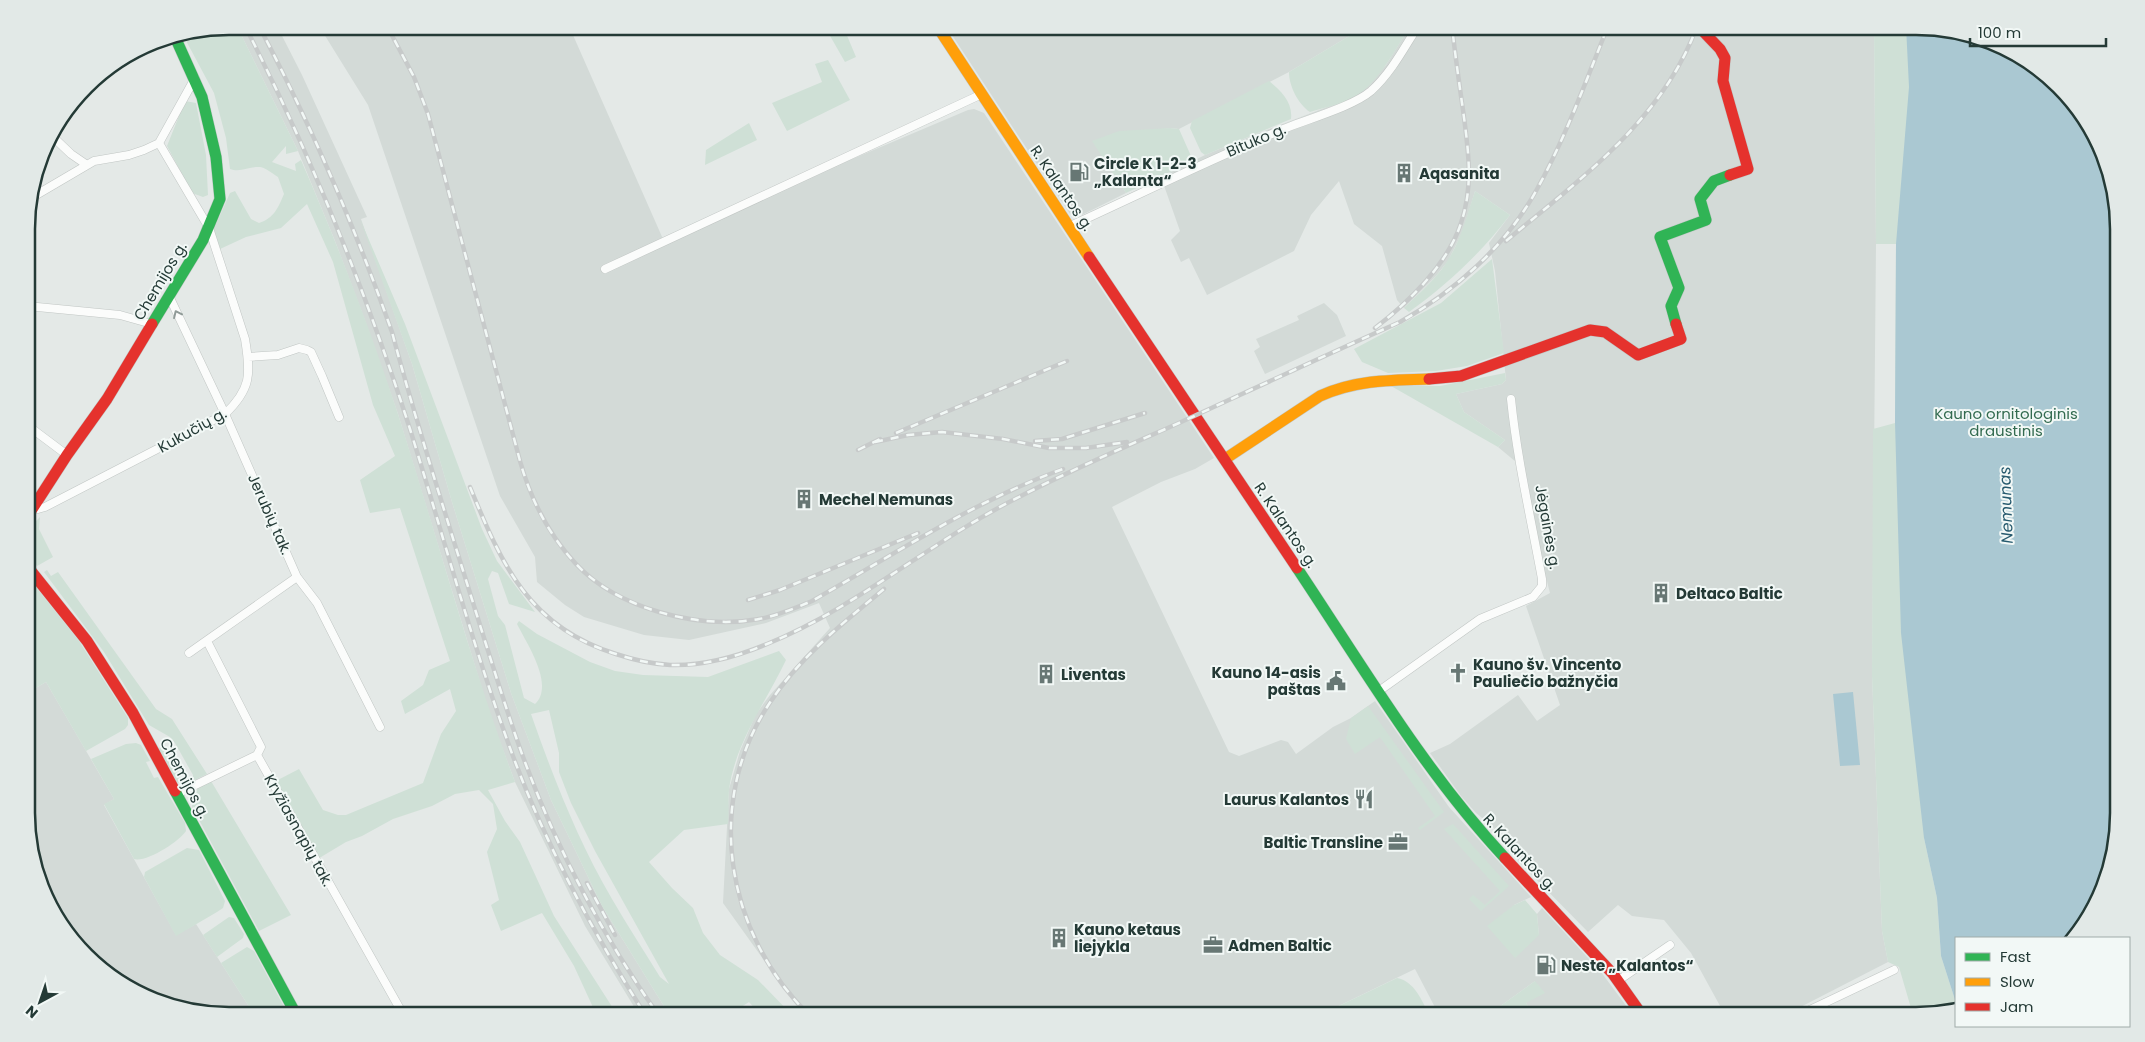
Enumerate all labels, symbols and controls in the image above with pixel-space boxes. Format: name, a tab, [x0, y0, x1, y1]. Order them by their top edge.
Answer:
scale bar	[1970, 15, 2106, 47]
text: 100 m	[1978, 22, 2021, 43]
street label: Bituko g.	[1223, 118, 1289, 162]
street label: R. Kalantos g.	[1026, 141, 1098, 235]
place label: Circle K 1-2-3 „Kalanta“	[1094, 153, 1197, 191]
fuel station icon: Circle K 1-2-3 „Kalanta“	[1068, 161, 1090, 183]
building icon: Aqasanita	[1393, 162, 1415, 184]
place label: Aqasanita	[1419, 163, 1500, 184]
street label: Chemijos g.	[128, 238, 192, 324]
one-way arrow	[173, 310, 184, 319]
street label: Kukučių g.	[154, 402, 230, 458]
park label: Kauno ornitologinis draustinis	[1934, 403, 2078, 441]
water label: Nemunas	[1993, 466, 2019, 544]
street label: Jerubių tak.	[243, 470, 297, 558]
street label: R. Kalantos g.	[1250, 478, 1322, 572]
street label: Jėgainės g.	[1530, 483, 1566, 571]
building icon: Mechel Nemunas	[793, 488, 815, 510]
place label: Mechel Nemunas	[819, 489, 953, 510]
building icon: Deltaco Baltic	[1650, 582, 1672, 604]
place label: Deltaco Baltic	[1676, 583, 1783, 604]
place label: Kauno šv. Vincento Pauliečio bažnyčia	[1473, 654, 1622, 692]
place label: Kauno 14-asis paštas	[1212, 662, 1321, 700]
church icon: Kauno šv. Vincento Pauliečio bažnyčia	[1447, 662, 1469, 684]
building icon: Liventas	[1035, 663, 1057, 685]
place label: Liventas	[1061, 664, 1126, 685]
public building icon: Kauno 14-asis paštas	[1325, 670, 1347, 692]
street label: Chemijos g.	[155, 734, 215, 822]
street label: Kryžiasnapių tak.	[259, 770, 339, 890]
restaurant icon: Laurus Kalantos	[1353, 788, 1375, 810]
place label: Laurus Kalantos	[1224, 789, 1349, 810]
street label: R. Kalantos g.	[1479, 809, 1561, 895]
office icon: Baltic Transline	[1387, 831, 1409, 853]
place label: Baltic Transline	[1264, 832, 1383, 853]
place label: Kauno ketaus liejykla	[1074, 919, 1181, 957]
building icon: Kauno ketaus liejykla	[1048, 927, 1070, 949]
office icon: Admen Baltic	[1202, 934, 1224, 956]
place label: Admen Baltic	[1228, 935, 1332, 956]
legend	[1955, 937, 2130, 1027]
text: Fast	[2000, 946, 2031, 967]
fuel station icon: Neste „Kalantos“	[1535, 954, 1557, 976]
place label: Neste „Kalantos“	[1561, 955, 1694, 976]
text: Slow	[2000, 971, 2035, 992]
north arrow	[15, 977, 65, 1027]
text: Jam	[2000, 996, 2034, 1017]
text: N	[21, 1001, 42, 1023]

